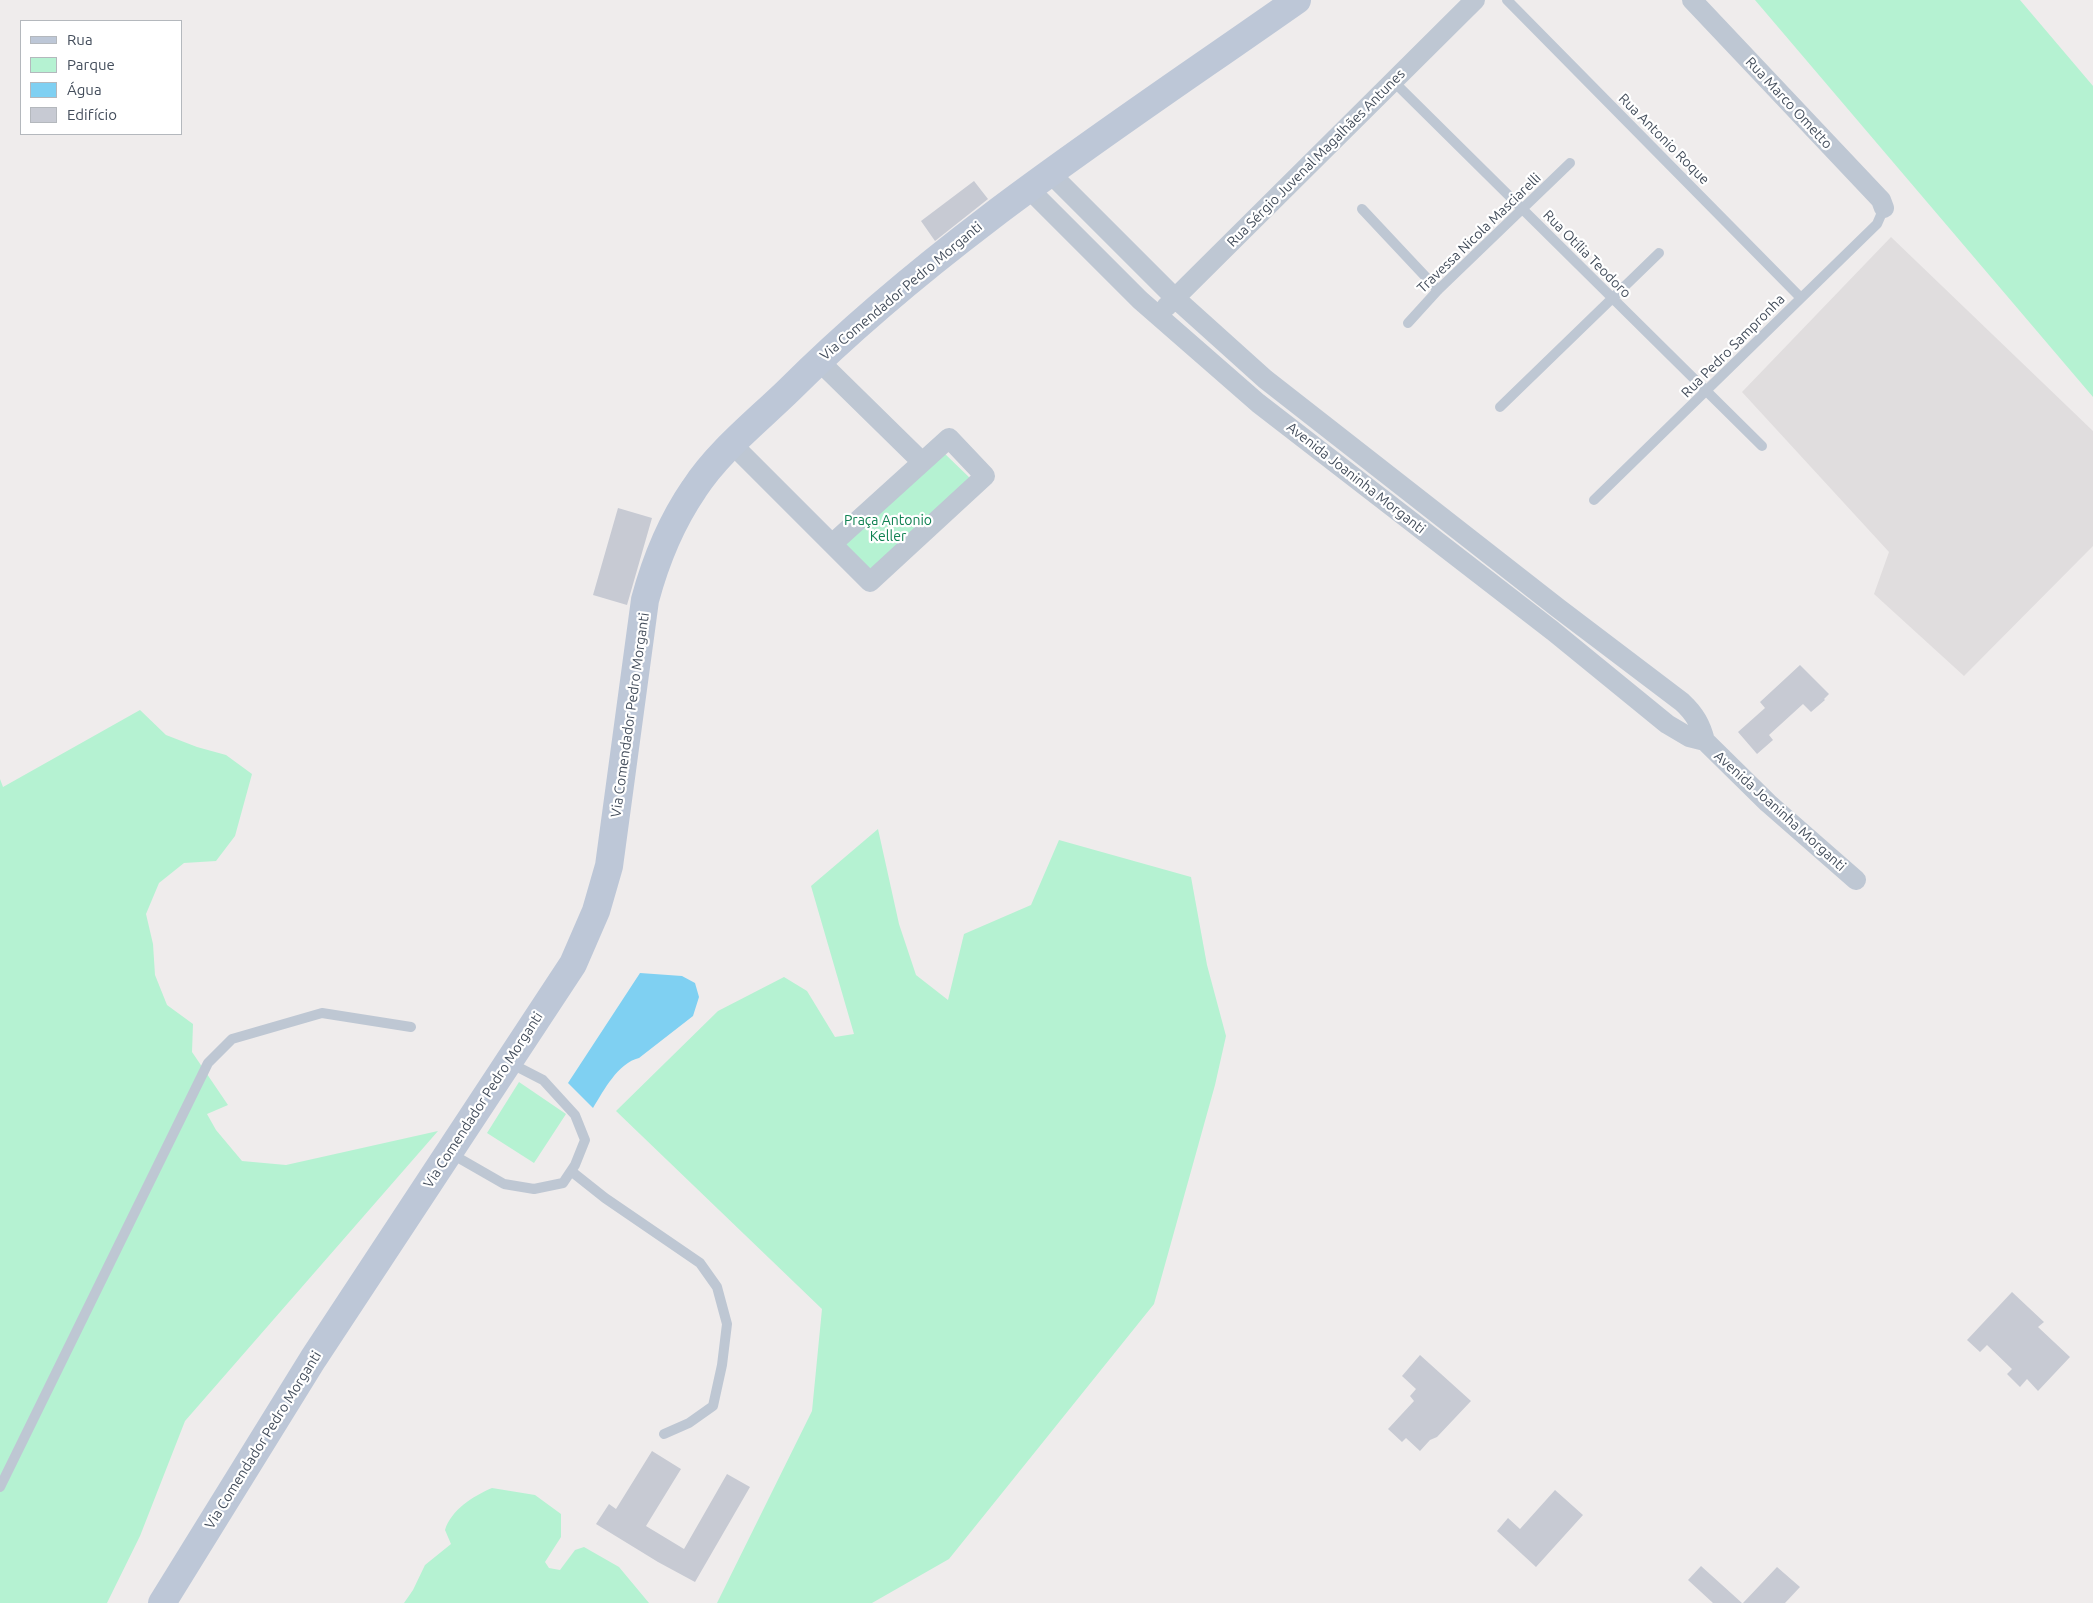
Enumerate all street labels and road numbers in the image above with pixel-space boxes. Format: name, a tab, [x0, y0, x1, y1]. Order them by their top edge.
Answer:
street label: Rua Marco Ometto	[1742, 54, 1836, 152]
street label: Rua Sérgio Juvenal Magalhães Antunes	[1224, 66, 1408, 250]
street label: Rua Antonio Roque	[1615, 90, 1713, 188]
street label: Travessa Nicola Masciarelli	[1414, 170, 1544, 296]
street label: Rua Otília Teodoro	[1540, 207, 1634, 301]
street label: Via Comendador Pedro Morganti	[817, 218, 985, 364]
street label: Rua Pedro Sampronha	[1678, 291, 1788, 401]
street label: Avenida Joaninha Morganti	[1283, 419, 1429, 537]
street label: Via Comendador Pedro Morganti	[607, 612, 653, 818]
street label: Avenida Joaninha Morganti	[1711, 747, 1849, 875]
street label: Via Comendador Pedro Morganti	[420, 1009, 546, 1191]
street label: Via Comendador Pedro Morganti	[201, 1348, 325, 1532]

